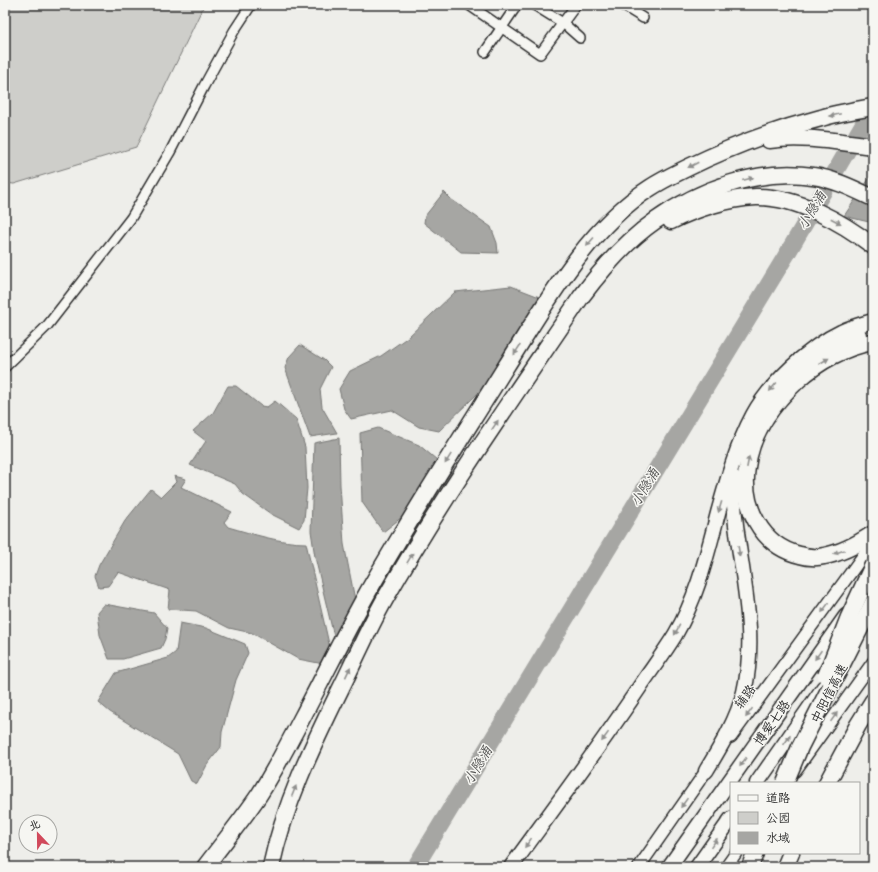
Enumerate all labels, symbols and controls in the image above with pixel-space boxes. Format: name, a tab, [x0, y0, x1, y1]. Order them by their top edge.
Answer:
one-way arrow	[829, 112, 841, 118]
one-way arrow	[688, 162, 699, 168]
one-way arrow	[742, 176, 754, 182]
water label: 小隐涌	[792, 186, 830, 233]
one-way arrow	[830, 218, 842, 224]
one-way arrow	[586, 237, 595, 248]
one-way arrow	[513, 344, 521, 355]
one-way arrow	[818, 358, 830, 365]
one-way arrow	[769, 382, 778, 392]
one-way arrow	[491, 420, 499, 430]
one-way arrow	[444, 453, 451, 465]
one-way arrow	[745, 456, 751, 468]
water label: 小隐涌	[625, 463, 663, 510]
one-way arrow	[717, 502, 723, 514]
one-way arrow	[736, 545, 742, 557]
one-way arrow	[832, 549, 844, 555]
one-way arrow	[406, 552, 413, 564]
one-way arrow	[821, 603, 829, 613]
one-way arrow	[674, 624, 681, 636]
one-way arrow	[814, 650, 822, 661]
street label: 中阳信高速	[806, 660, 850, 726]
one-way arrow	[345, 667, 351, 678]
street label: 辅路	[729, 680, 759, 712]
street label: 博爱七路	[749, 696, 793, 748]
one-way arrow	[745, 708, 753, 718]
one-way arrow	[830, 712, 838, 723]
one-way arrow	[601, 732, 609, 743]
one-way arrow	[783, 734, 791, 745]
water label: 小隐涌	[458, 741, 496, 788]
one-way arrow	[739, 756, 747, 767]
legend	[730, 782, 860, 854]
one-way arrow	[292, 784, 298, 796]
text: 道路	[766, 789, 790, 805]
one-way arrow	[680, 798, 688, 808]
text: 公园	[766, 809, 790, 825]
north arrow	[18, 814, 58, 854]
text: 北	[26, 815, 42, 833]
text: 水域	[766, 829, 790, 845]
one-way arrow	[524, 837, 532, 848]
one-way arrow	[710, 838, 718, 848]

